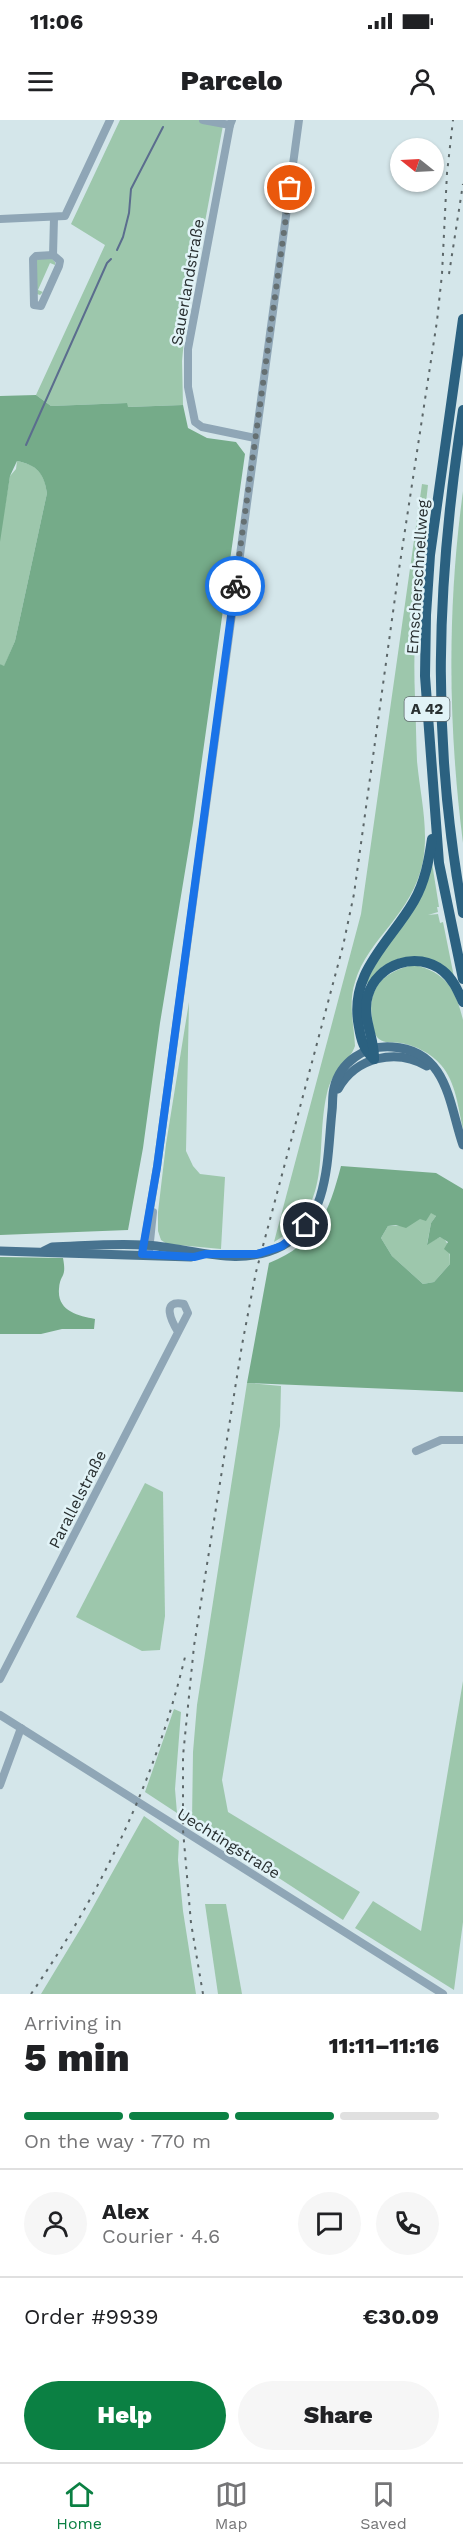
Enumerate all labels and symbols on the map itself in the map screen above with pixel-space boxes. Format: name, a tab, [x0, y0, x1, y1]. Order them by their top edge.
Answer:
north arrow	[390, 138, 444, 192]
pin	[264, 162, 315, 213]
street label: Sauerlandstraße	[167, 217, 208, 347]
street label: Emscherschnellweg	[403, 499, 432, 655]
courier	[205, 556, 265, 616]
road number: A 42	[404, 697, 450, 721]
pin	[280, 1199, 331, 1250]
street label: Parallelstraße	[45, 1447, 110, 1552]
street label: Uechtingstraße	[174, 1804, 284, 1883]

